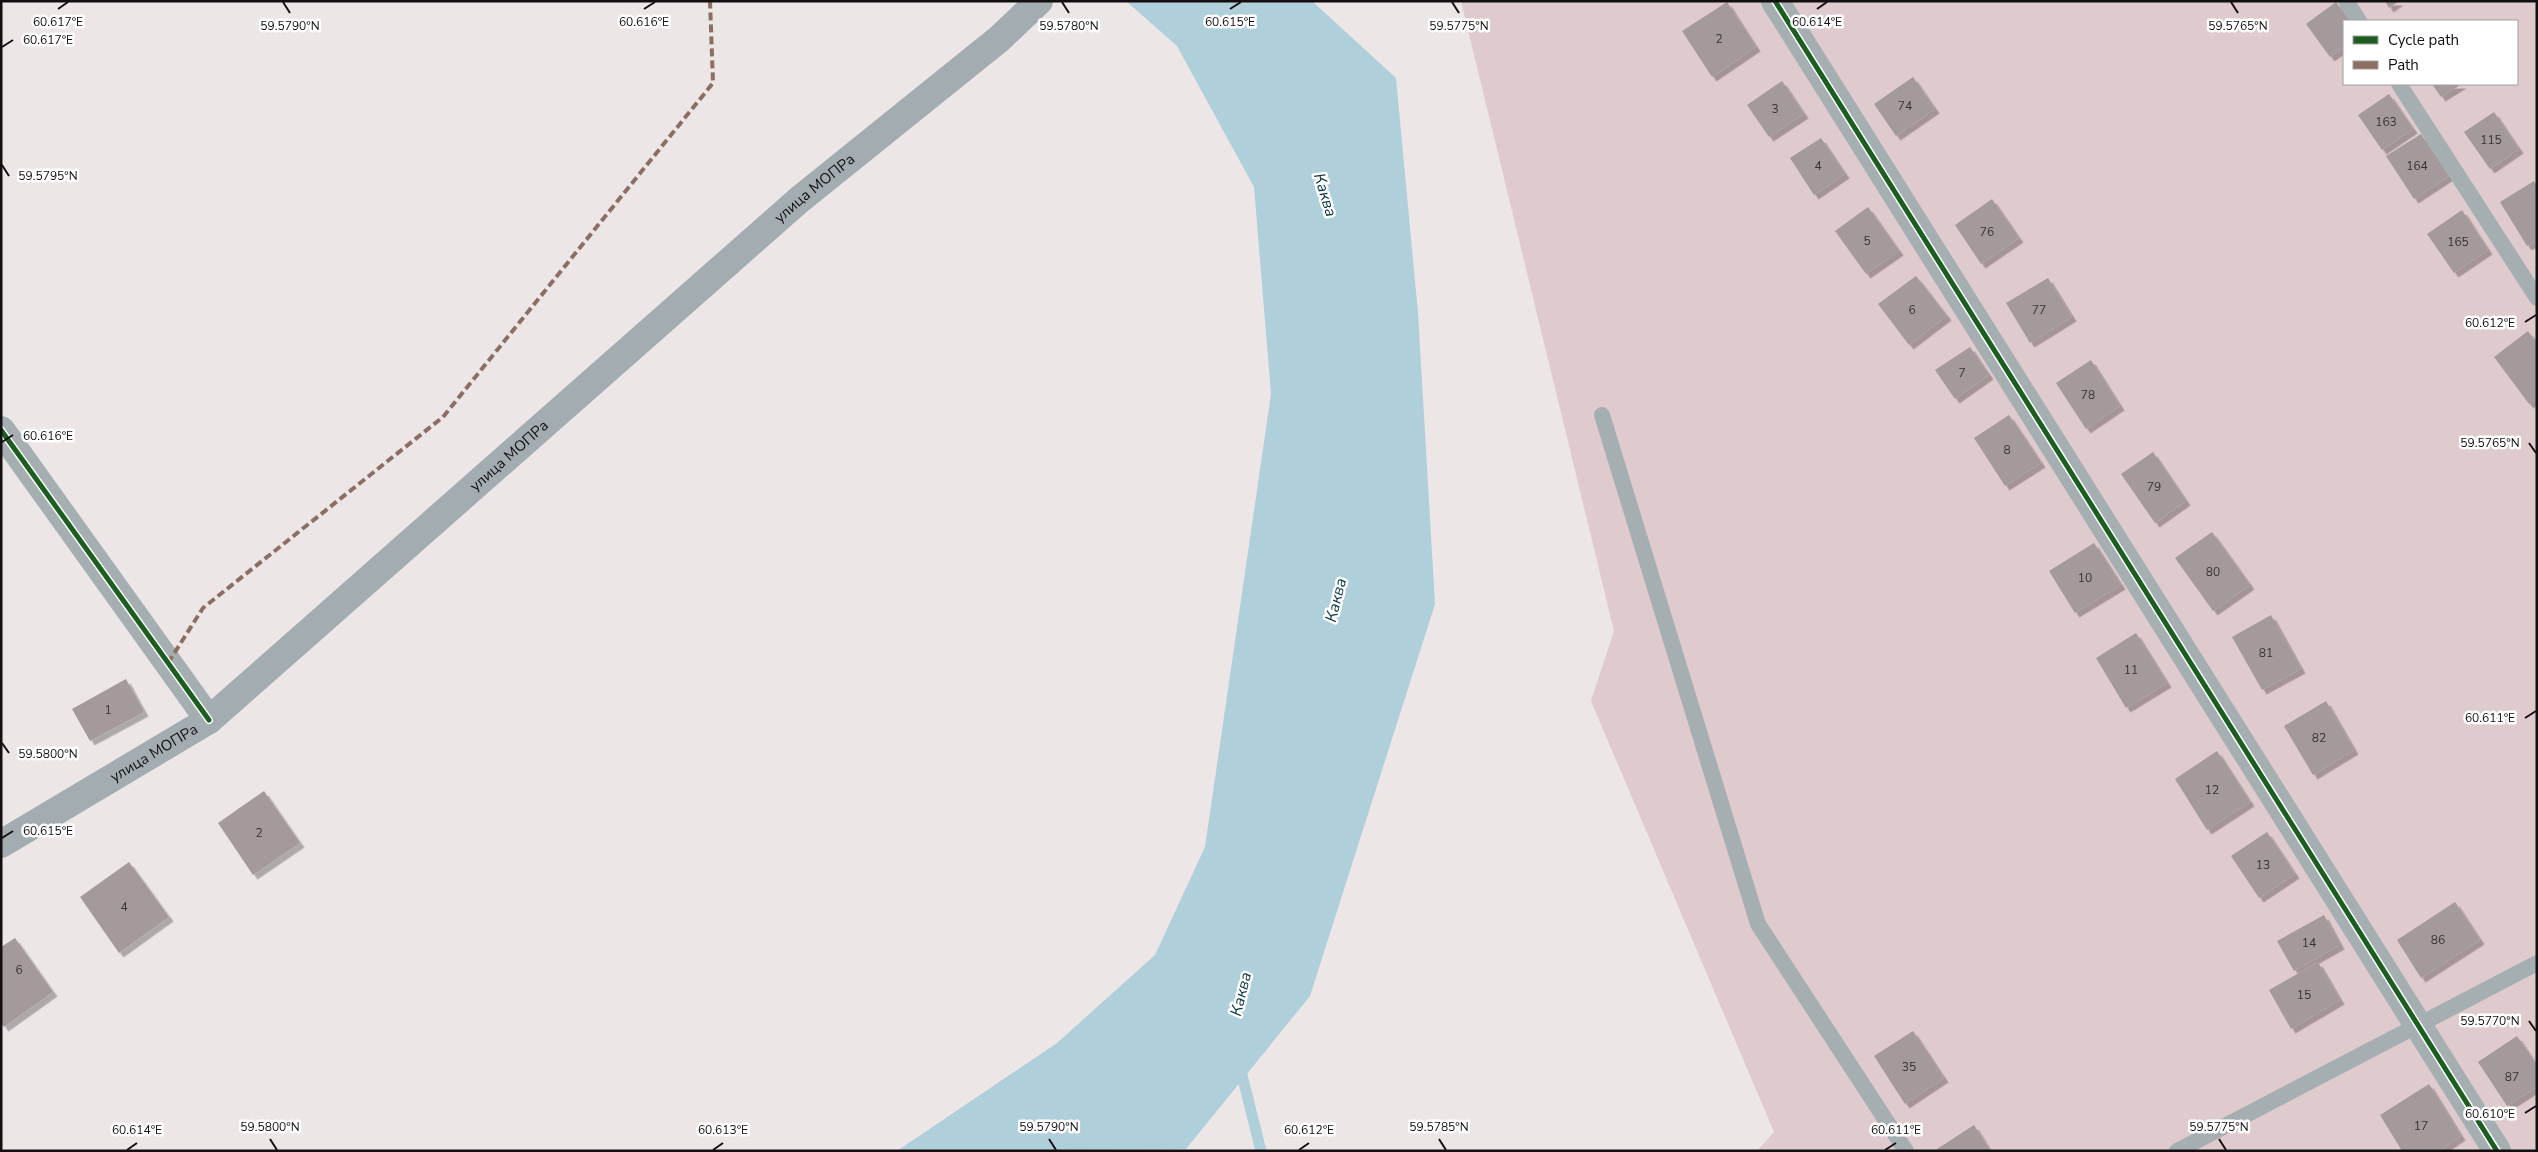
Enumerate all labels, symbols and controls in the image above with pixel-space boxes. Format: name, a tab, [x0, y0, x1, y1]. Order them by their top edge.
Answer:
text: 60.617°E	[33, 14, 83, 30]
text: 60.616°E	[619, 14, 669, 30]
text: 60.615°E	[1205, 14, 1255, 30]
text: 60.614°E	[1792, 14, 1842, 30]
text: 59.5790°N	[260, 18, 320, 34]
text: 59.5780°N	[1039, 18, 1099, 34]
text: 59.5775°N	[1429, 18, 1489, 34]
text: 59.5765°N	[2208, 18, 2268, 34]
legend	[2343, 20, 2518, 85]
text: Cycle path	[2388, 30, 2459, 50]
house number: 2	[1715, 31, 1723, 47]
text: 60.617°E	[23, 32, 73, 48]
text: Path	[2388, 55, 2419, 75]
house number: 74	[1898, 98, 1912, 114]
house number: 3	[1771, 101, 1779, 117]
house number: 163	[2375, 114, 2397, 130]
house number: 115	[2480, 132, 2502, 148]
street label: улица МОПРа	[770, 149, 859, 227]
house number: 4	[1814, 158, 1822, 174]
house number: 164	[2406, 158, 2428, 174]
text: 59.5795°N	[18, 168, 78, 184]
water label: Каква	[1308, 170, 1342, 220]
house number: 76	[1980, 224, 1994, 240]
house number: 5	[1863, 233, 1871, 249]
house number: 165	[2447, 234, 2469, 250]
house number: 6	[1908, 302, 1916, 318]
house number: 77	[2032, 302, 2046, 318]
text: 60.612°E	[2465, 315, 2515, 331]
house number: 7	[1958, 365, 1966, 381]
house number: 78	[2081, 387, 2095, 403]
street label: улица МОПРа	[465, 415, 553, 496]
text: 60.616°E	[23, 428, 73, 444]
text: 59.5765°N	[2460, 435, 2520, 451]
house number: 8	[2003, 442, 2011, 458]
house number: 79	[2147, 479, 2161, 495]
house number: 80	[2206, 564, 2220, 580]
house number: 10	[2078, 570, 2092, 586]
water label: Каква	[1320, 576, 1352, 624]
house number: 81	[2259, 645, 2273, 661]
house number: 11	[2124, 662, 2138, 678]
house number: 1	[104, 702, 112, 718]
text: 60.611°E	[2465, 710, 2515, 726]
street label: улица МОПРа	[106, 719, 201, 787]
house number: 82	[2312, 730, 2326, 746]
text: 59.5800°N	[18, 746, 78, 762]
house number: 12	[2205, 782, 2219, 798]
text: 60.615°E	[23, 823, 73, 839]
house number: 2	[255, 825, 263, 841]
house number: 13	[2256, 857, 2270, 873]
house number: 4	[120, 899, 128, 915]
house number: 86	[2431, 932, 2445, 948]
house number: 14	[2302, 935, 2316, 951]
house number: 6	[15, 962, 23, 978]
water label: Каква	[1225, 970, 1257, 1018]
house number: 15	[2297, 987, 2311, 1003]
text: 59.5770°N	[2460, 1013, 2520, 1029]
house number: 35	[1902, 1059, 1916, 1075]
house number: 87	[2505, 1069, 2519, 1085]
text: 60.610°E	[2465, 1106, 2515, 1122]
house number: 17	[2414, 1118, 2428, 1134]
text: 59.5800°N	[240, 1119, 300, 1135]
text: 59.5790°N	[1019, 1119, 1079, 1135]
text: 59.5785°N	[1409, 1119, 1469, 1135]
text: 59.5775°N	[2189, 1119, 2249, 1135]
text: 60.614°E	[112, 1122, 162, 1138]
text: 60.613°E	[698, 1122, 748, 1138]
text: 60.612°E	[1284, 1122, 1334, 1138]
text: 60.611°E	[1871, 1122, 1921, 1138]

